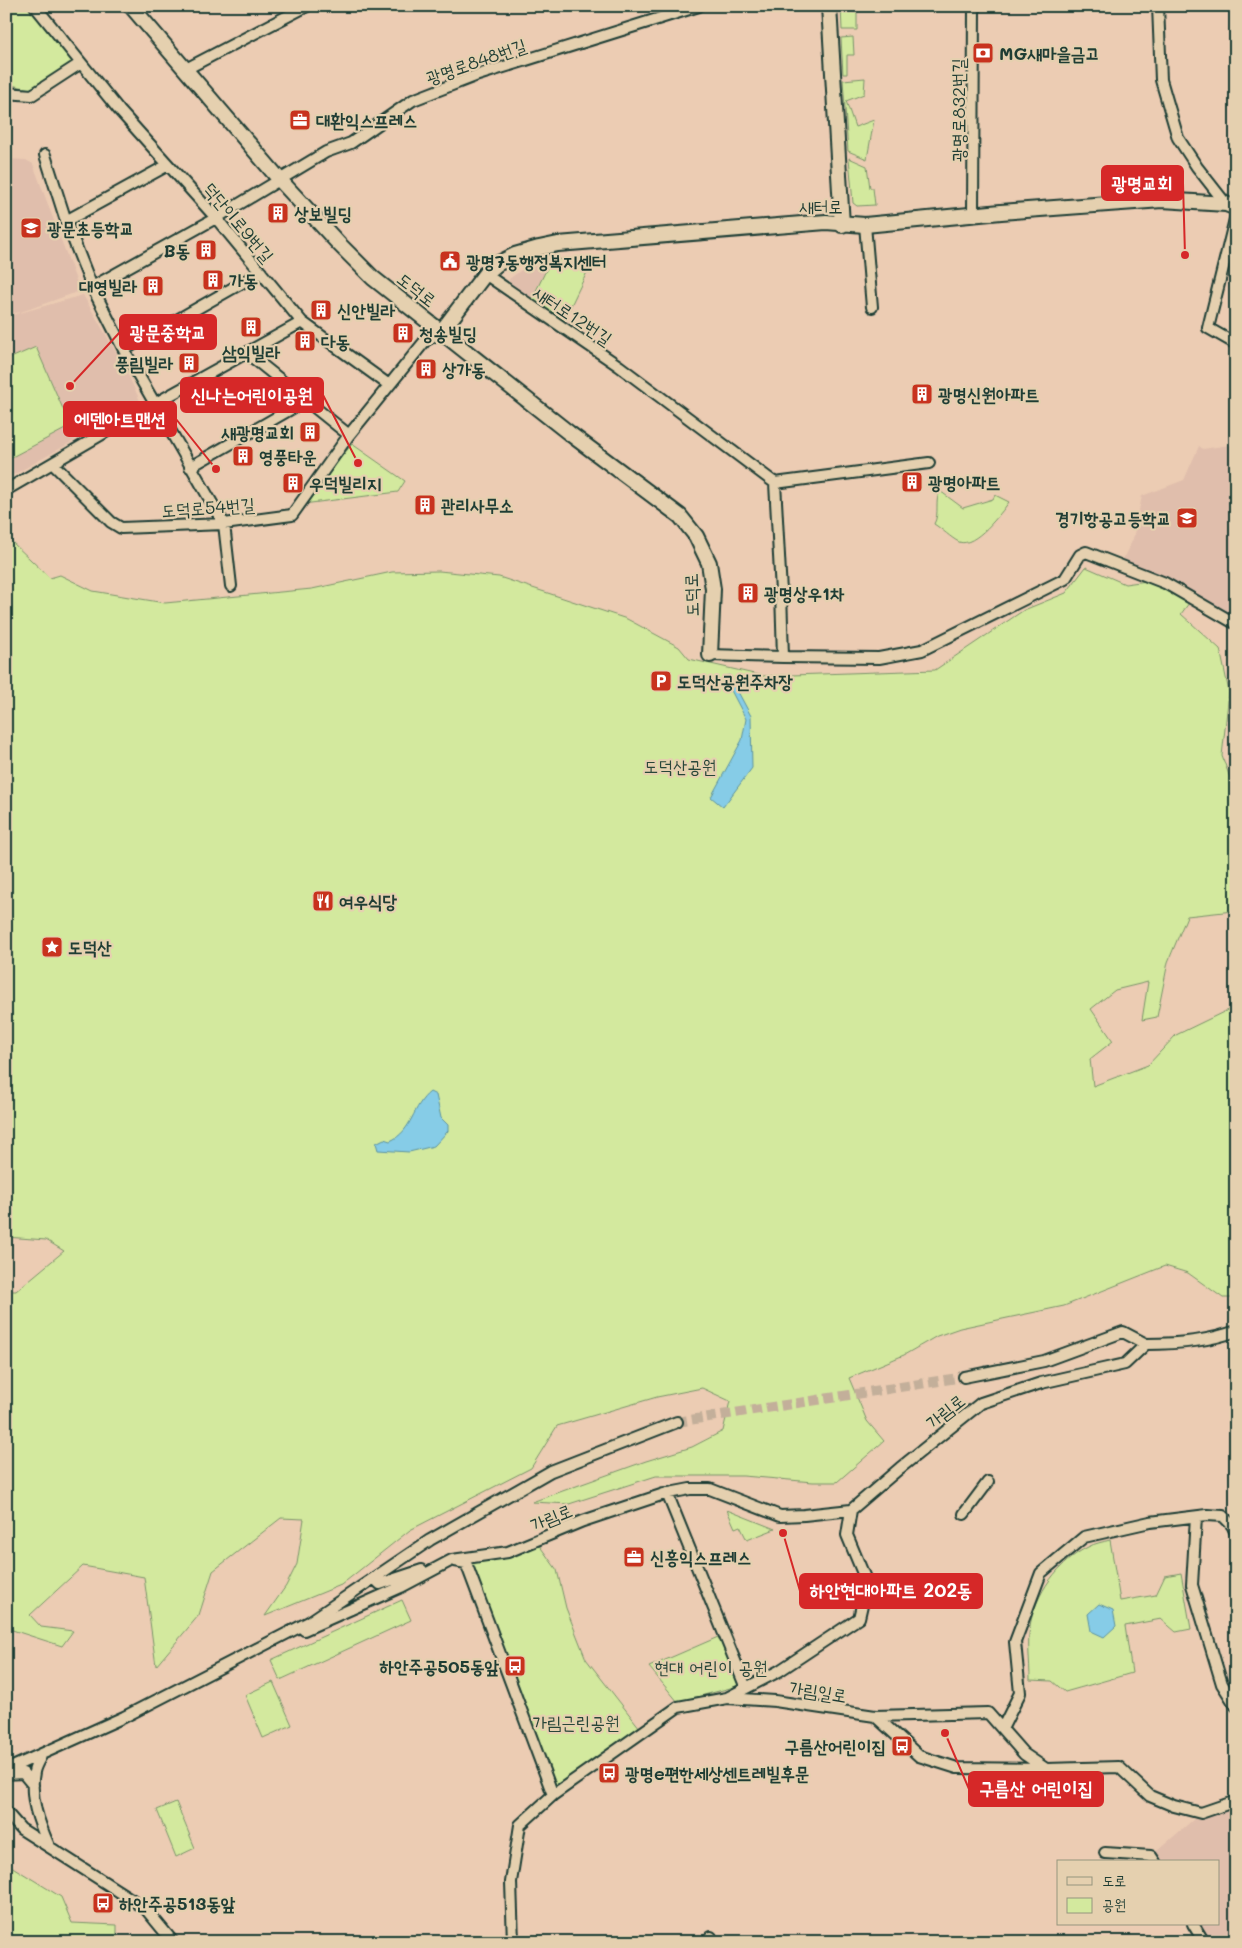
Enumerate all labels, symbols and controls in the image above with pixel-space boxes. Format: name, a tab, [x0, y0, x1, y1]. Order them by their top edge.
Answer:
street label: 광명로848번길	[423, 32, 530, 89]
bank icon: MG새마을금고	[971, 41, 995, 65]
place label: MG새마을금고	[999, 41, 1100, 65]
street label: 광명로832번길	[946, 58, 970, 162]
office icon: 대환익스프레스	[288, 108, 312, 132]
place label: 대환익스프레스	[316, 108, 417, 132]
callout: 광명교회	[1102, 166, 1183, 200]
text: 광명교회	[1111, 170, 1173, 195]
street label: 덕단이로9번길	[198, 177, 280, 267]
street label: 새터로	[799, 194, 843, 218]
building icon: 상보빌딩	[266, 201, 290, 225]
place label: 상보빌딩	[294, 201, 352, 225]
school or university icon: 광문초등학교	[19, 216, 43, 240]
place label: 광문초등학교	[47, 216, 134, 240]
place label: B동	[163, 238, 190, 262]
building icon: B동	[194, 238, 218, 262]
public building icon: 광명7동행정복지센터	[438, 249, 462, 273]
place label: 광명7동행정복지센터	[466, 249, 606, 273]
street label: 도덕로	[392, 266, 442, 312]
building icon: 가동	[201, 268, 225, 292]
place label: 가동	[229, 268, 258, 292]
place label: 대영빌라	[79, 274, 138, 298]
building icon: 대영빌라	[141, 274, 165, 298]
street label: 새터로12번길	[529, 280, 618, 351]
building icon: 신안빌라	[309, 298, 333, 322]
place label: 신안빌라	[337, 298, 395, 322]
callout: 광문중학교	[120, 315, 216, 349]
building icon: 삼익빌라	[239, 315, 263, 339]
text: 광문중학교	[130, 319, 206, 344]
building icon: 청송빌딩	[391, 321, 415, 345]
place label: 청송빌딩	[419, 321, 477, 345]
building icon: 다동	[293, 329, 317, 353]
place label: 다동	[321, 329, 350, 353]
place label: 삼익빌라	[222, 340, 280, 364]
place label: 풍림빌라	[115, 351, 174, 375]
building icon: 풍림빌라	[177, 351, 201, 375]
building icon: 상가동	[414, 357, 438, 381]
place label: 상가동	[442, 357, 485, 381]
callout: 신나는어린이공원	[181, 378, 323, 412]
text: 신나는어린이공원	[191, 382, 313, 407]
building icon: 광명신원아파트	[910, 382, 934, 406]
place label: 광명신원아파트	[938, 382, 1039, 406]
callout: 에덴아트맨션	[64, 402, 176, 436]
text: 에덴아트맨션	[74, 406, 166, 431]
place label: 새광명교회	[221, 420, 294, 444]
building icon: 새광명교회	[298, 420, 322, 444]
building icon: 영풍타운	[231, 444, 255, 468]
place label: 영풍타운	[259, 444, 317, 468]
building icon: 광명아파트	[900, 470, 924, 494]
place label: 광명아파트	[928, 470, 1000, 494]
building icon: 우덕빌리지	[281, 471, 305, 495]
place label: 우덕빌리지	[309, 471, 381, 495]
street label: 도덕로54번길	[161, 492, 256, 522]
building icon: 관리사무소	[413, 493, 437, 517]
place label: 관리사무소	[441, 493, 513, 517]
place label: 경기항공고등학교	[1055, 506, 1171, 530]
school or university icon: 경기항공고등학교	[1175, 506, 1199, 530]
street label: 도덕로	[678, 573, 704, 617]
building icon: 광명상우1차	[736, 581, 760, 605]
place label: 광명상우1차	[764, 581, 845, 605]
parking icon: 도덕산공원주차장	[649, 669, 673, 693]
place label: 도덕산공원주차장	[677, 669, 793, 693]
park label: 도덕산공원	[644, 754, 716, 778]
restaurant icon: 여우식당	[311, 889, 335, 913]
place label: 여우식당	[339, 889, 397, 913]
place icon: 도덕산	[40, 935, 64, 959]
place label: 도덕산	[68, 935, 112, 959]
street label: 가림로	[920, 1388, 970, 1434]
street label: 가림로	[526, 1498, 576, 1536]
office icon: 신흥익스프레스	[622, 1545, 646, 1569]
place label: 신흥익스프레스	[650, 1545, 751, 1569]
callout: 하안현대아파트 202동	[800, 1574, 982, 1608]
text: 하안현대아파트 202동	[810, 1577, 972, 1602]
place label: 하안주공505동앞	[379, 1654, 500, 1678]
bus stop icon: 하안주공505동앞	[503, 1654, 527, 1678]
park label: 현대 어린이 공원	[655, 1655, 767, 1679]
street label: 가림일로	[788, 1675, 848, 1707]
park label: 가림근린공원	[533, 1710, 619, 1734]
place label: 구름산어린이집	[785, 1734, 886, 1758]
bus stop icon: 구름산어린이집	[890, 1734, 914, 1758]
bus stop icon: 광명e편한세상센트레빌후문	[597, 1761, 621, 1785]
place label: 광명e편한세상센트레빌후문	[625, 1761, 810, 1785]
callout: 구름산 어린이집	[969, 1772, 1103, 1806]
text: 구름산 어린이집	[979, 1775, 1093, 1800]
legend	[1057, 1860, 1220, 1926]
text: 도로	[1102, 1870, 1126, 1890]
bus stop icon: 하안주공513동앞	[91, 1891, 115, 1915]
place label: 하안주공513동앞	[119, 1891, 236, 1915]
text: 공원	[1102, 1894, 1126, 1914]

